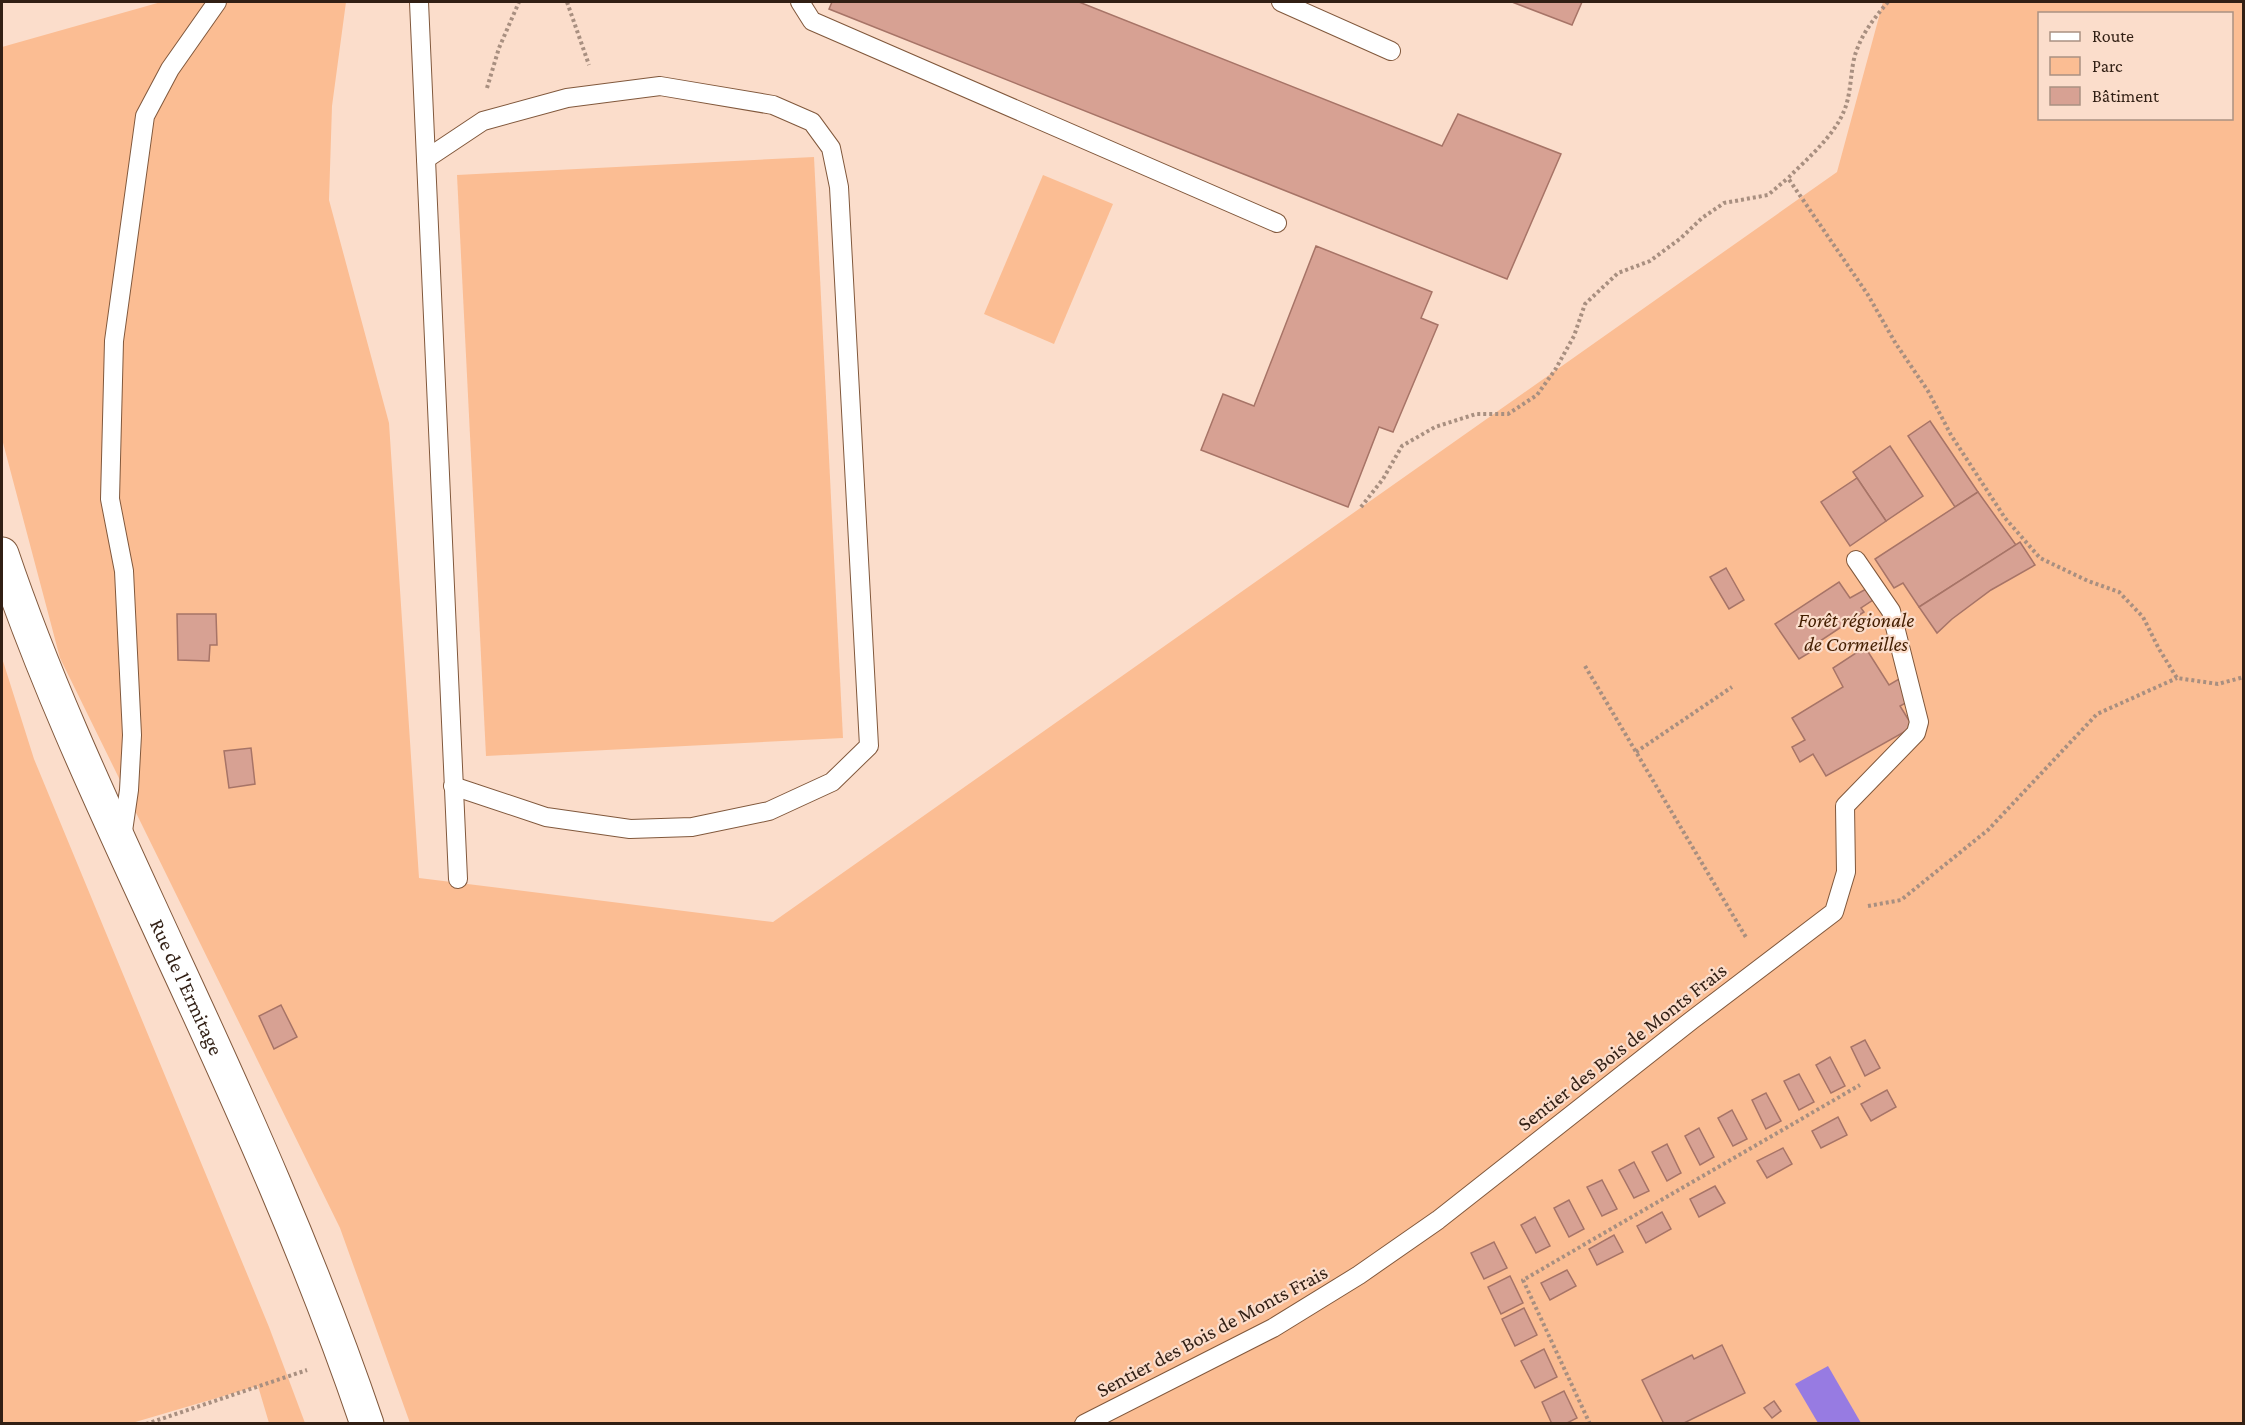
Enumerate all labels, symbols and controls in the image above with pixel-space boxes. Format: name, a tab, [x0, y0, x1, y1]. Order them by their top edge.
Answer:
legend	[2038, 12, 2233, 120]
text: Route	[2092, 26, 2134, 46]
text: Parc	[2092, 56, 2123, 76]
text: Bâtiment	[2092, 86, 2160, 106]
park label: Forêt régionale de Cormeilles	[1798, 608, 1914, 656]
street label: Rue de l'Ermitage	[145, 915, 228, 1059]
street label: Sentier des Bois de Monts Frais	[1513, 958, 1731, 1136]
street label: Sentier des Bois de Monts Frais	[1092, 1260, 1332, 1402]

